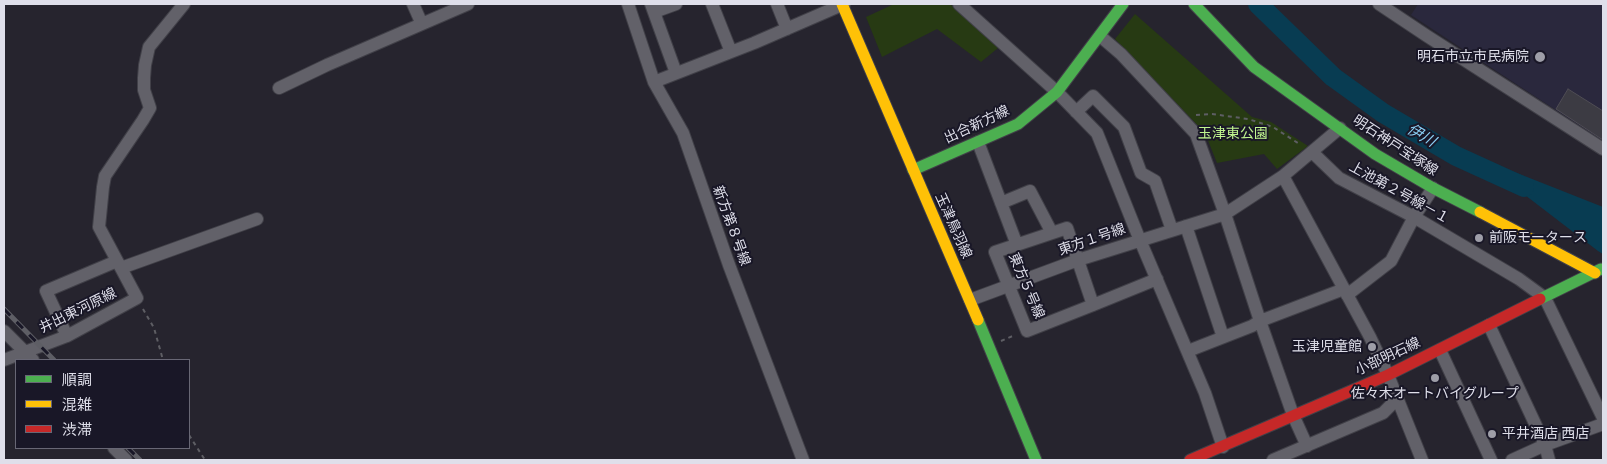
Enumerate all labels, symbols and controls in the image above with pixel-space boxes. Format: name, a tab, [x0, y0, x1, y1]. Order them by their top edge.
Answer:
place label: 明石市立市民病院	[1417, 49, 1529, 65]
marker: 明石市立市民病院	[1533, 50, 1547, 64]
street label: 出合新方線	[942, 103, 1012, 147]
street label: 明石神戸宝塚線	[1349, 112, 1441, 180]
water label: 伊川	[1404, 121, 1438, 151]
park label: 玉津東公園	[1198, 126, 1268, 142]
street label: 上池第２号線－１	[1346, 159, 1452, 227]
street label: 新方第８号線	[709, 184, 753, 268]
street label: 玉津鳥羽線	[931, 191, 975, 261]
street label: 東方１号線	[1056, 221, 1128, 259]
place label: 前阪モータース	[1489, 230, 1587, 246]
marker: 前阪モータース	[1473, 232, 1485, 244]
street label: 東方５号線	[1005, 251, 1047, 321]
street label: 井出東河原線	[37, 285, 119, 337]
street label: 小部明石線	[1353, 335, 1423, 379]
place label: 玉津児童館	[1292, 339, 1362, 355]
marker: 玉津児童館	[1366, 341, 1378, 353]
legend	[15, 359, 190, 449]
text: 順調	[62, 369, 92, 390]
marker: 佐々木オートバイグループ	[1429, 372, 1441, 384]
place label: 佐々木オートバイグループ	[1351, 386, 1519, 402]
text: 混雑	[62, 394, 92, 415]
text: 渋滞	[62, 419, 92, 440]
place label: 平井酒店 西店	[1502, 426, 1589, 442]
marker: 平井酒店 西店	[1486, 428, 1498, 440]

